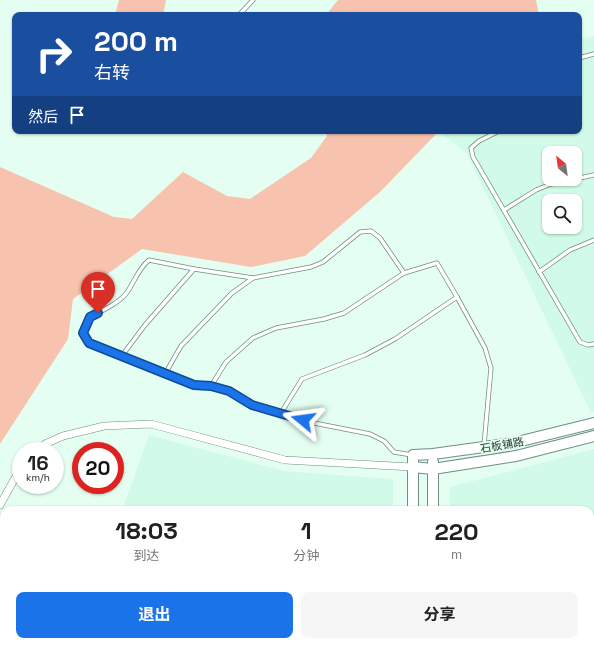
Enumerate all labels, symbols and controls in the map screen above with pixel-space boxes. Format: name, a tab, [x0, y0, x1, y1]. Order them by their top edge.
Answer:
text: 200 m	[94, 23, 178, 59]
icon: right	[28, 28, 80, 80]
text: 右转	[94, 61, 130, 84]
icon: arrive	[66, 104, 88, 126]
text: 然后	[28, 107, 58, 126]
north arrow	[542, 146, 582, 186]
map controls	[542, 146, 582, 234]
button: search	[542, 194, 582, 234]
pin	[81, 272, 115, 313]
icon: arrive	[87, 278, 109, 300]
position arrow	[282, 399, 324, 441]
street label: 石板铺路	[479, 434, 525, 456]
speed limit sign: 20	[72, 442, 124, 494]
text: 16	[27, 450, 49, 476]
text: km/h	[26, 471, 50, 484]
text: 18:03	[115, 515, 178, 546]
text: 1	[301, 515, 312, 546]
text: 220	[435, 516, 479, 547]
text: m	[451, 546, 462, 563]
text: 到达	[134, 547, 160, 564]
text: 分钟	[293, 547, 319, 564]
button: 退出	[16, 592, 293, 638]
button: 分享	[301, 592, 578, 638]

